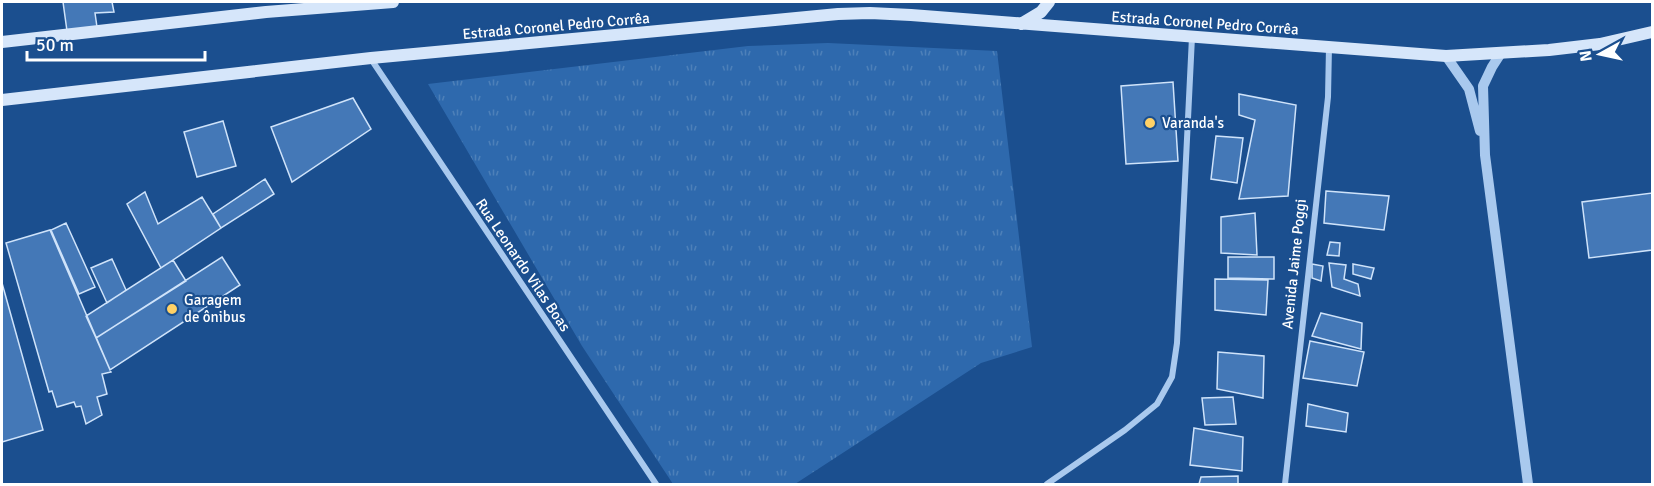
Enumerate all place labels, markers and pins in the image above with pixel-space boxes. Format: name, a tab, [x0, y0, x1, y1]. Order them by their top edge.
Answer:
place label: Varanda's	[1162, 114, 1224, 132]
marker: Varanda's	[1143, 116, 1157, 130]
place label: Garagem de ônibus	[184, 291, 246, 326]
marker: Garagem de ônibus	[165, 302, 179, 316]

